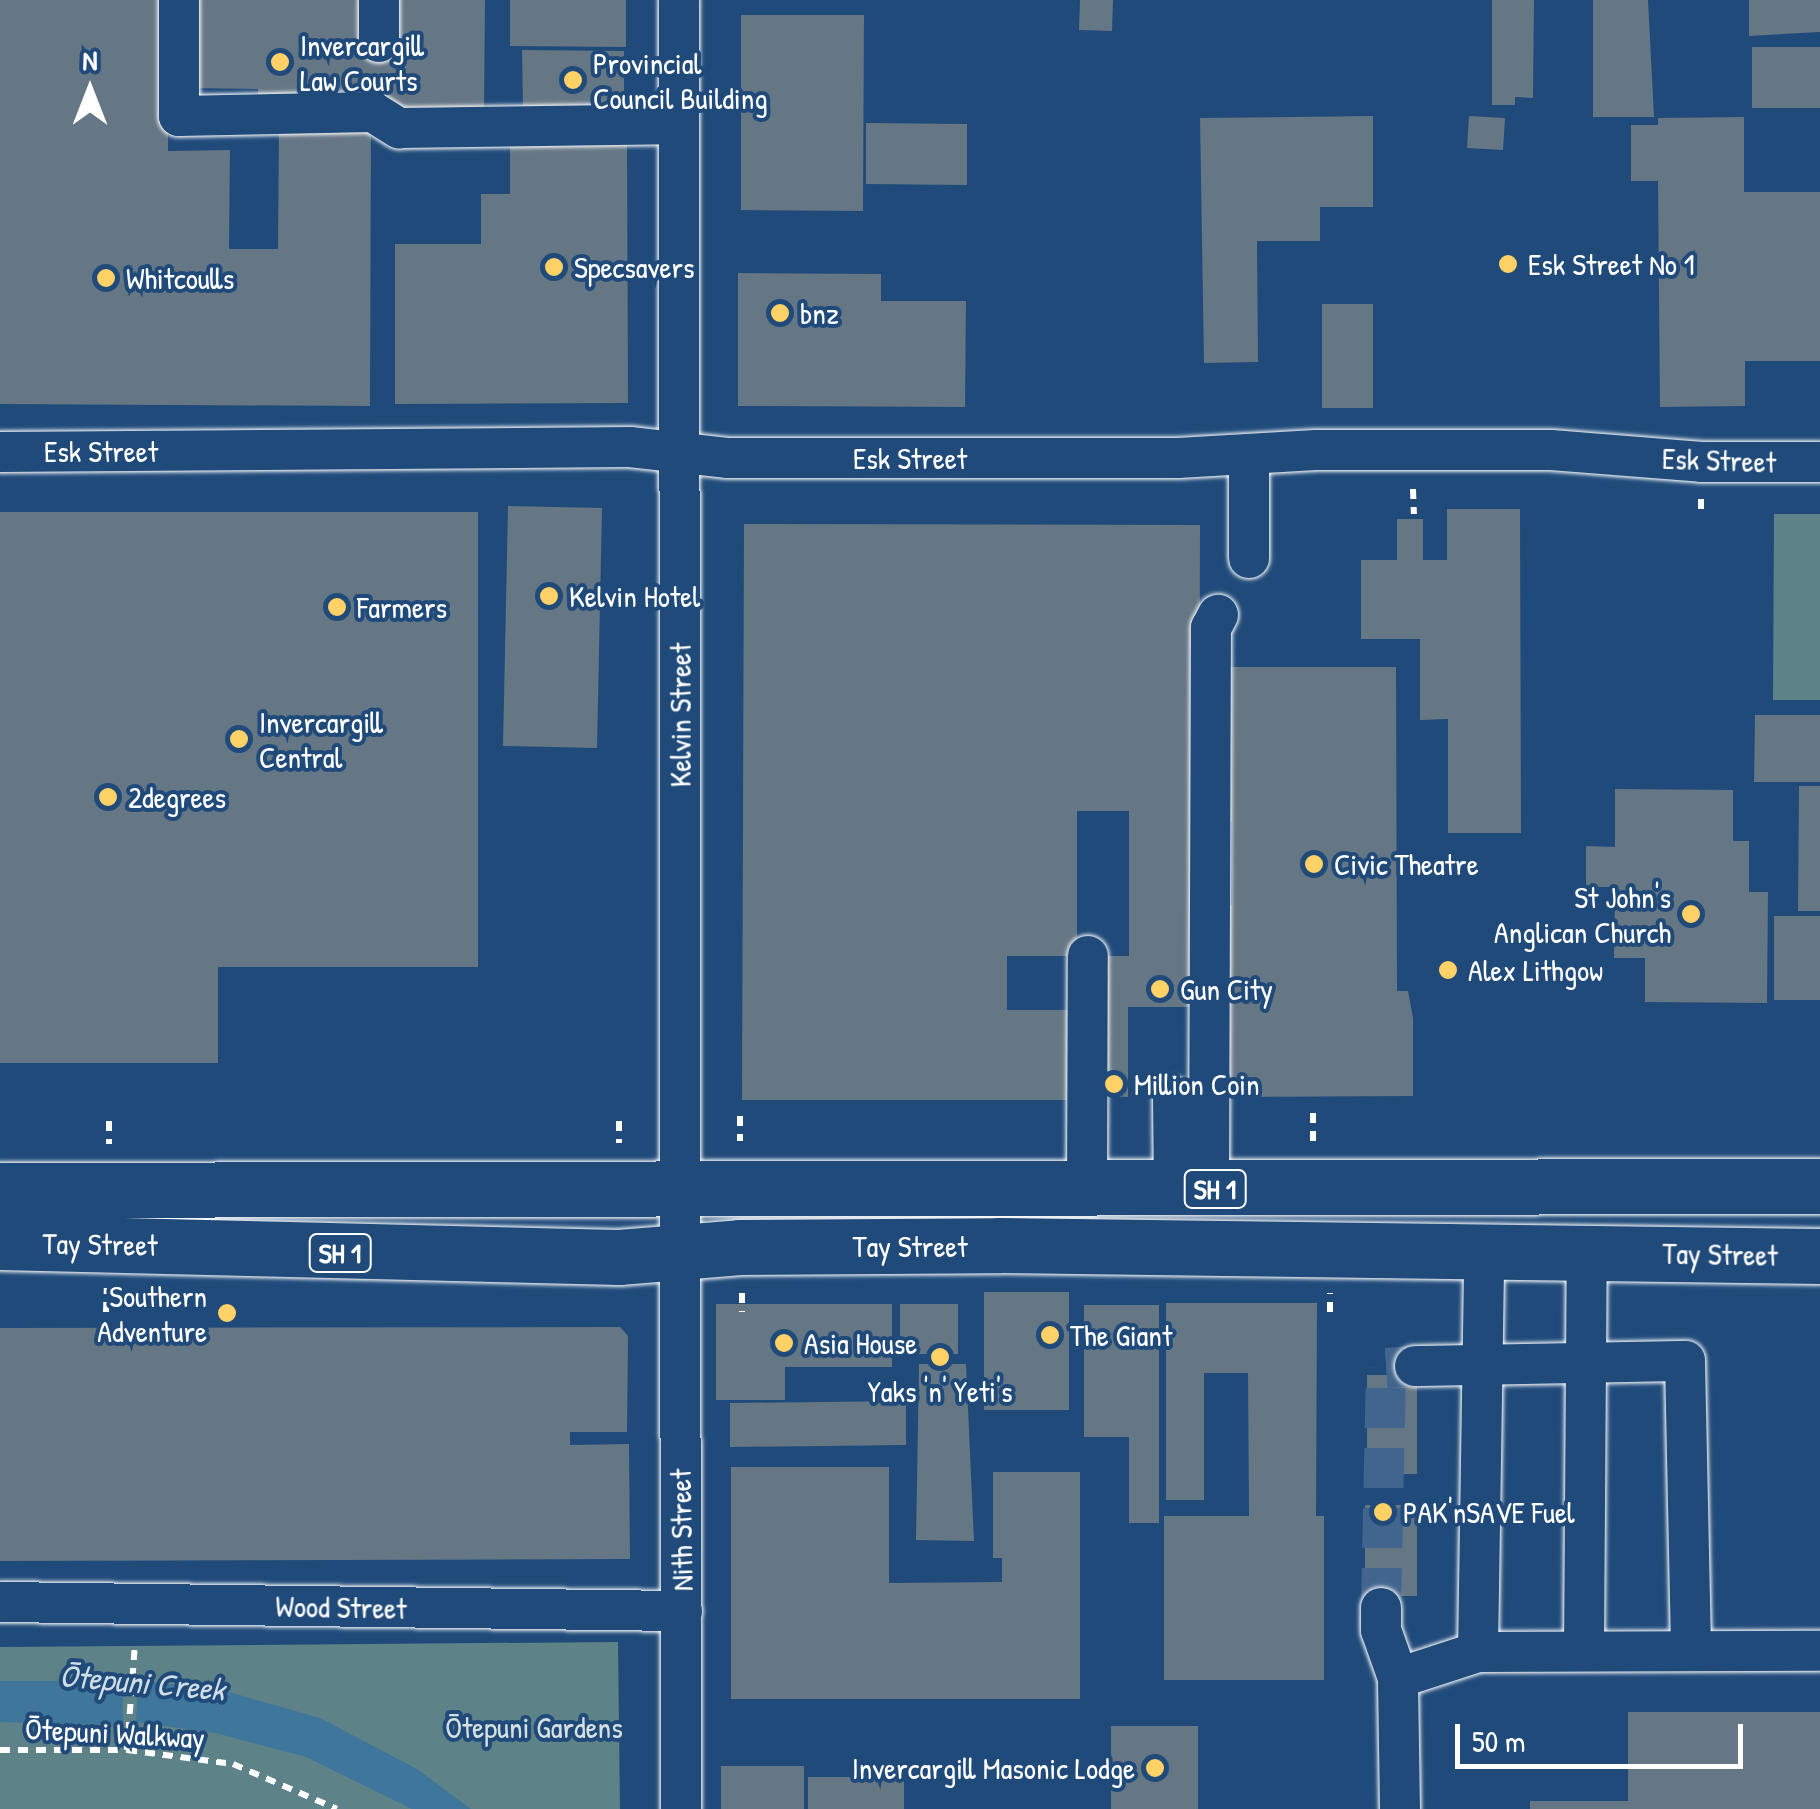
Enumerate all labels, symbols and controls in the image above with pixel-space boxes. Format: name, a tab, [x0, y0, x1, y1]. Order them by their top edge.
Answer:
place label: Invercargill Law Courts	[300, 27, 424, 98]
north arrow	[40, 40, 140, 140]
text: N	[83, 41, 97, 79]
place label: Provincial Council Building	[593, 45, 768, 116]
marker: Invercargill Law Courts	[269, 51, 291, 73]
marker: Provincial Council Building	[562, 69, 584, 91]
place label: Esk Street No 1	[1528, 246, 1695, 282]
place label: Specsavers	[574, 249, 695, 285]
marker: Esk Street No 1	[1497, 253, 1519, 275]
marker: Specsavers	[543, 256, 565, 278]
place label: Whitcoulls	[126, 260, 234, 296]
marker: Whitcoulls	[95, 267, 117, 289]
place label: bnz	[800, 295, 839, 331]
marker: bnz	[769, 302, 791, 324]
street label: Esk Street	[44, 433, 158, 469]
street label: Esk Street	[853, 440, 967, 476]
street label: Esk Street	[1661, 440, 1777, 480]
place label: Kelvin Hotel	[569, 578, 700, 614]
marker: Kelvin Hotel	[538, 585, 560, 607]
place label: Farmers	[357, 589, 447, 625]
marker: Farmers	[326, 596, 348, 618]
street label: Kelvin Street	[662, 643, 698, 787]
place label: Invercargill Central	[259, 704, 383, 774]
marker: Invercargill Central	[228, 728, 250, 750]
place label: 2degrees	[128, 779, 226, 815]
marker: 2degrees	[97, 786, 119, 808]
place label: Civic Theatre	[1334, 846, 1479, 882]
marker: Civic Theatre	[1303, 853, 1325, 875]
place label: St John's Anglican Church	[1494, 879, 1671, 950]
marker: St John's Anglican Church	[1680, 903, 1702, 925]
place label: Alex Lithgow	[1468, 952, 1603, 988]
marker: Alex Lithgow	[1437, 959, 1459, 981]
place label: Gun City	[1180, 971, 1273, 1007]
marker: Gun City	[1149, 978, 1171, 1000]
place label: Million Coin	[1134, 1066, 1260, 1102]
marker: Million Coin	[1103, 1073, 1125, 1095]
road number: SH 1	[1182, 1166, 1248, 1212]
street label: Tay Street	[42, 1225, 158, 1263]
street label: Tay Street	[852, 1228, 968, 1264]
road number: SH 1	[308, 1230, 372, 1276]
street label: Tay Street	[1662, 1235, 1778, 1273]
place label: Southern Adventure	[97, 1278, 207, 1348]
marker: Southern Adventure	[216, 1302, 238, 1324]
place label: The Giant	[1070, 1317, 1172, 1353]
marker: The Giant	[1039, 1324, 1061, 1346]
place label: Asia House	[804, 1325, 917, 1361]
marker: Asia House	[773, 1332, 795, 1354]
marker: Yaks 'n' Yeti's	[929, 1346, 951, 1368]
place label: Yaks 'n' Yeti's	[868, 1373, 1012, 1409]
street label: Nith Street	[662, 1469, 700, 1591]
place label: PAK'nSAVE Fuel	[1403, 1494, 1575, 1530]
marker: PAK'nSAVE Fuel	[1372, 1501, 1394, 1523]
street label: Wood Street	[275, 1588, 407, 1626]
water label: Ōtepuni Creek	[58, 1657, 226, 1709]
scale bar	[1460, 1704, 1748, 1766]
park label: Ōtepuni Gardens	[445, 1709, 623, 1745]
street label: Ōtepuni Walkway	[24, 1710, 206, 1756]
text: 50 m	[1472, 1721, 1525, 1761]
place label: Invercargill Masonic Lodge	[852, 1750, 1135, 1786]
marker: Invercargill Masonic Lodge	[1144, 1757, 1166, 1779]

